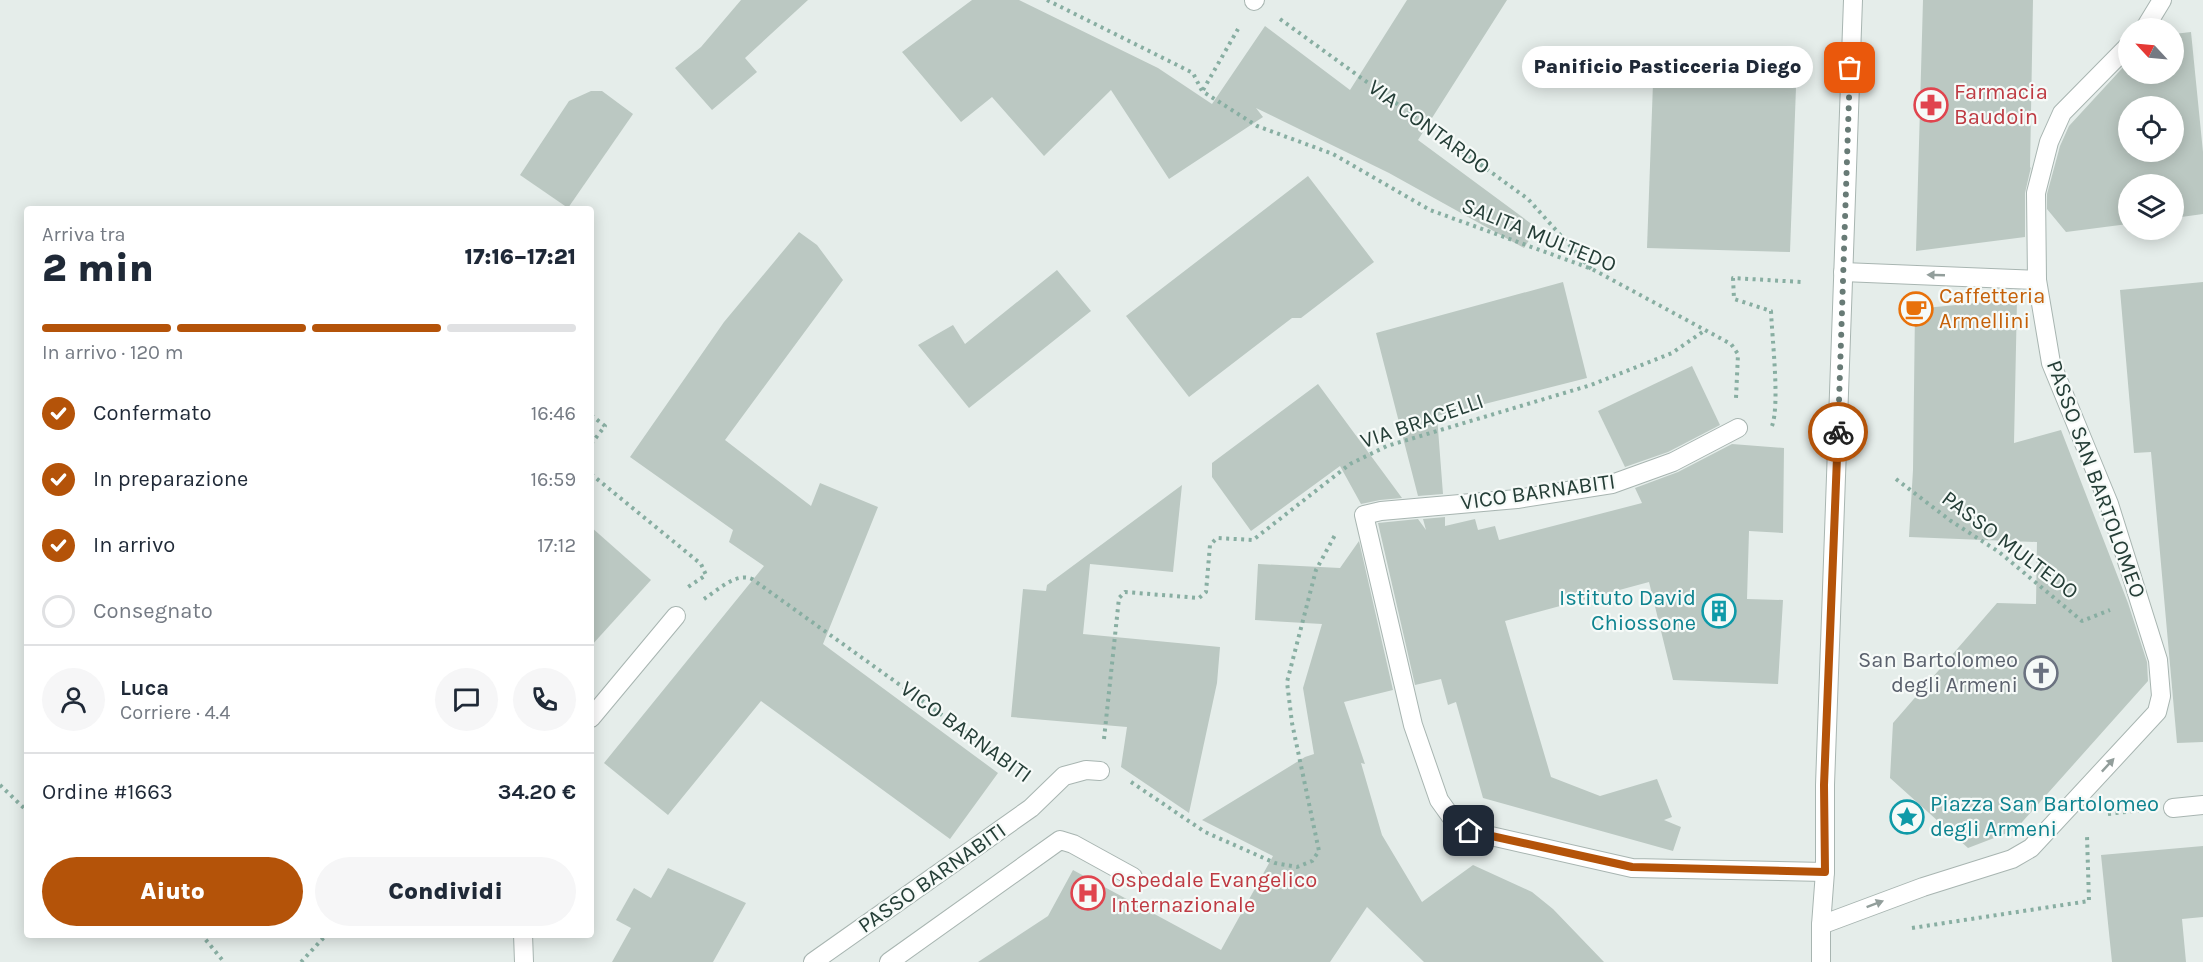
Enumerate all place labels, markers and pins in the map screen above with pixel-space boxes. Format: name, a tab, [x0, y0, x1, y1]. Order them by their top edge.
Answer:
pin	[1824, 42, 1875, 93]
callout: Panificio Pasticceria Diego	[1523, 47, 1814, 89]
place label: Farmacia Baudoin	[1954, 79, 2048, 130]
pharmacy icon: Farmacia Baudoin	[1913, 87, 1949, 123]
place label: Caffetteria Armellini	[1939, 283, 2045, 334]
cafe icon: Caffetteria Armellini	[1898, 291, 1934, 327]
place label: Istituto David Chiossone	[1559, 585, 1696, 636]
building icon: Istituto David Chiossone	[1701, 593, 1737, 629]
place label: San Bartolomeo degli Armeni	[1858, 647, 2018, 698]
church icon: San Bartolomeo degli Armeni	[2023, 655, 2059, 691]
place label: Piazza San Bartolomeo degli Armeni	[1930, 791, 2159, 842]
place icon: Piazza San Bartolomeo degli Armeni	[1889, 799, 1925, 835]
pin	[1443, 805, 1494, 856]
place label: Ospedale Evangelico Internazionale	[1111, 867, 1317, 918]
hospital icon: Ospedale Evangelico Internazionale	[1070, 875, 1106, 911]

